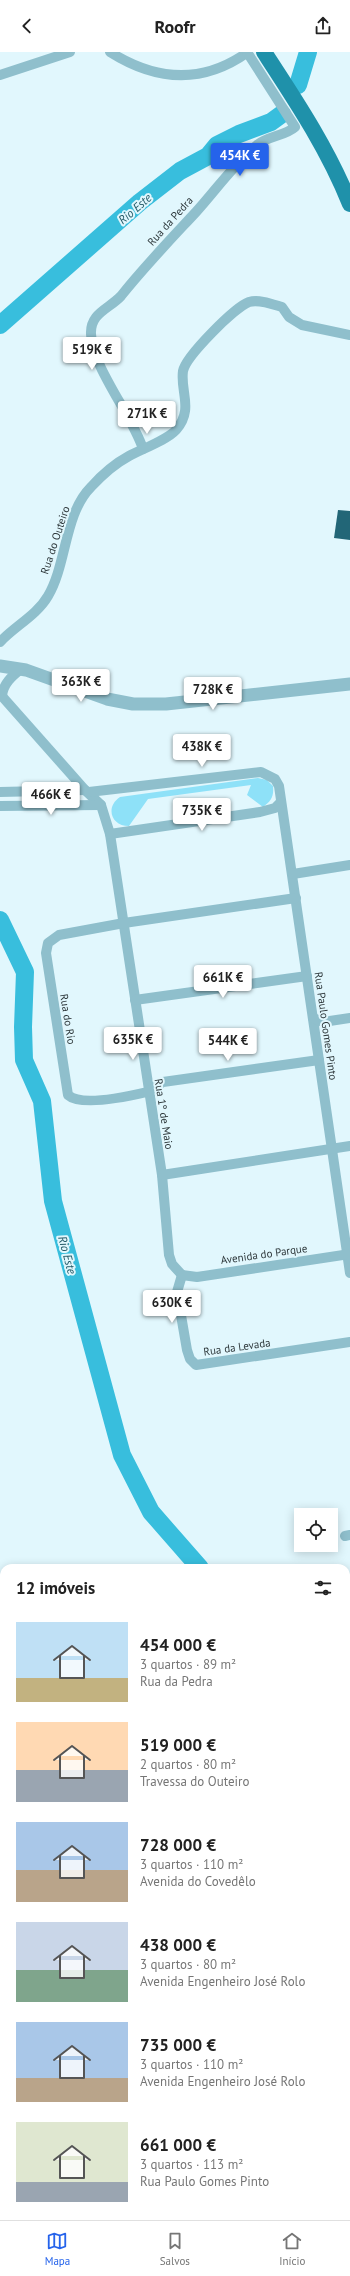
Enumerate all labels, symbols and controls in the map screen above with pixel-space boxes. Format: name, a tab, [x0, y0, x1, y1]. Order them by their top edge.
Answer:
icon: back	[16, 15, 38, 37]
text: Roofr	[154, 15, 196, 38]
icon: share	[312, 15, 334, 37]
pin: 454K €	[207, 143, 273, 177]
text: 454K €	[220, 147, 260, 164]
water label: Rio Este	[115, 190, 155, 227]
street label: Rua da Pedra	[144, 193, 196, 249]
pin: 519K €	[59, 337, 125, 371]
text: 519K €	[72, 341, 112, 358]
pin: 271K €	[114, 401, 180, 435]
text: 271K €	[127, 405, 167, 422]
street label: Rua do Outeiro	[37, 504, 73, 576]
pin: 363K €	[48, 669, 114, 703]
text: 363K €	[61, 673, 101, 690]
pin: 728K €	[180, 677, 246, 711]
text: 728K €	[193, 681, 233, 698]
pin: 438K €	[169, 734, 235, 768]
text: 438K €	[182, 738, 222, 755]
pin: 466K €	[18, 782, 84, 816]
text: 466K €	[31, 786, 71, 803]
pin: 735K €	[169, 798, 235, 832]
text: 735K €	[182, 802, 222, 819]
pin: 661K €	[190, 965, 256, 999]
text: 661K €	[203, 969, 243, 986]
street label: Rua Paulo Gomes Pinto	[311, 971, 341, 1081]
street label: Rua do Rio	[57, 993, 79, 1045]
pin: 635K €	[100, 1027, 166, 1061]
pin: 544K €	[195, 1028, 261, 1062]
text: 635K €	[113, 1031, 153, 1048]
text: 544K €	[208, 1032, 248, 1049]
street label: Rua 1º de Maio	[151, 1078, 177, 1151]
water label: Rio Este	[55, 1234, 80, 1276]
street label: Avenida do Parque	[220, 1241, 309, 1267]
pin: 630K €	[139, 1290, 205, 1324]
text: 630K €	[152, 1294, 192, 1311]
street label: Rua da Levada	[203, 1335, 271, 1359]
map controls	[294, 1508, 338, 1552]
button: locate	[294, 1508, 338, 1552]
text: 12 imóveis	[16, 1577, 95, 1599]
icon: filters	[312, 1577, 334, 1599]
text: 454 000 €	[140, 1634, 216, 1656]
icon: home	[48, 1638, 96, 1686]
text: 3 quartos · 89 m²	[140, 1656, 236, 1673]
text: Rua da Pedra	[140, 1673, 213, 1690]
text: 519 000 €	[140, 1734, 216, 1756]
icon: home	[48, 1738, 96, 1786]
text: 2 quartos · 80 m²	[140, 1756, 236, 1773]
text: Travessa do Outeiro	[140, 1773, 249, 1790]
text: 728 000 €	[140, 1834, 216, 1856]
icon: home	[48, 1838, 96, 1886]
text: 3 quartos · 110 m²	[140, 1856, 243, 1873]
text: Avenida do Covedêlo	[140, 1873, 256, 1890]
text: 438 000 €	[140, 1934, 216, 1956]
icon: home	[48, 1938, 96, 1986]
text: 3 quartos · 80 m²	[140, 1956, 236, 1973]
text: Avenida Engenheiro José Rolo	[140, 1973, 305, 1990]
text: 735 000 €	[140, 2034, 216, 2056]
icon: home	[48, 2038, 96, 2086]
text: 3 quartos · 110 m²	[140, 2056, 243, 2073]
text: Avenida Engenheiro José Rolo	[140, 2073, 305, 2090]
text: 661 000 €	[140, 2134, 216, 2156]
icon: home	[48, 2138, 96, 2186]
text: 3 quartos · 113 m²	[140, 2156, 243, 2173]
text: Rua Paulo Gomes Pinto	[140, 2173, 269, 2190]
tab: Mapa	[45, 2230, 70, 2268]
tab: Salvos	[160, 2230, 190, 2268]
tab: Início	[279, 2230, 305, 2268]

